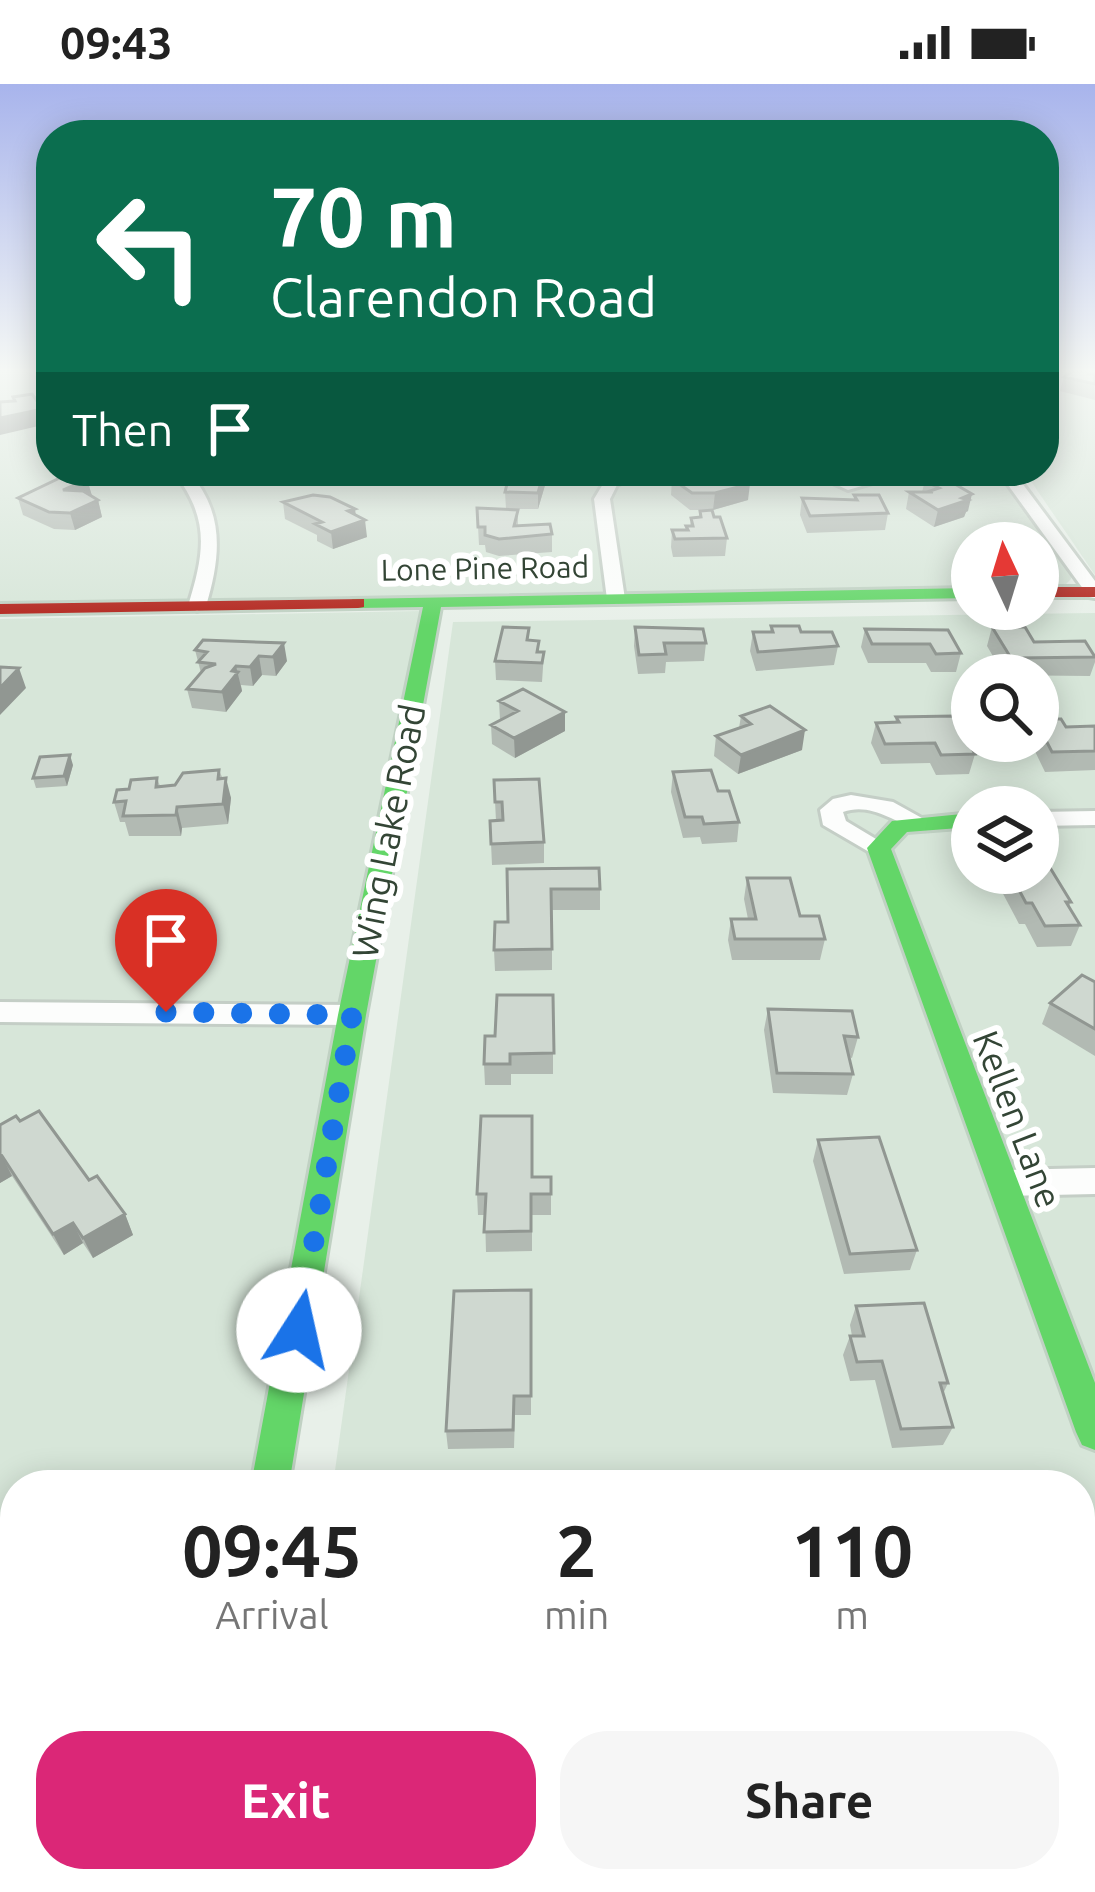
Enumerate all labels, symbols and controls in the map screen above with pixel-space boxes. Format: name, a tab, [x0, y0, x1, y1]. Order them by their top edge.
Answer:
text: 09:43	[60, 17, 173, 68]
icon: left	[72, 168, 228, 324]
text: 70 m	[270, 169, 457, 263]
text: Clarendon Road	[270, 267, 657, 327]
icon: arrive	[197, 396, 263, 462]
text: Then	[72, 404, 173, 455]
north arrow	[951, 522, 1059, 630]
map controls	[951, 522, 1059, 894]
street label: Lone Pine Road	[381, 549, 589, 587]
button: search	[951, 654, 1059, 762]
street label: Wing Lake Road	[343, 701, 433, 961]
button: layers	[951, 786, 1059, 894]
pin	[115, 889, 217, 1012]
icon: arrive	[133, 907, 199, 973]
street label: Kellen Lane	[966, 1025, 1070, 1213]
position arrow	[236, 1267, 362, 1393]
text: 09:45	[182, 1510, 362, 1591]
text: 2	[556, 1510, 597, 1591]
text: 110	[791, 1510, 913, 1591]
text: Arrival	[215, 1593, 329, 1636]
text: min	[544, 1593, 609, 1636]
text: m	[835, 1593, 869, 1636]
button: Exit	[36, 1731, 536, 1869]
button: Share	[560, 1731, 1059, 1869]

